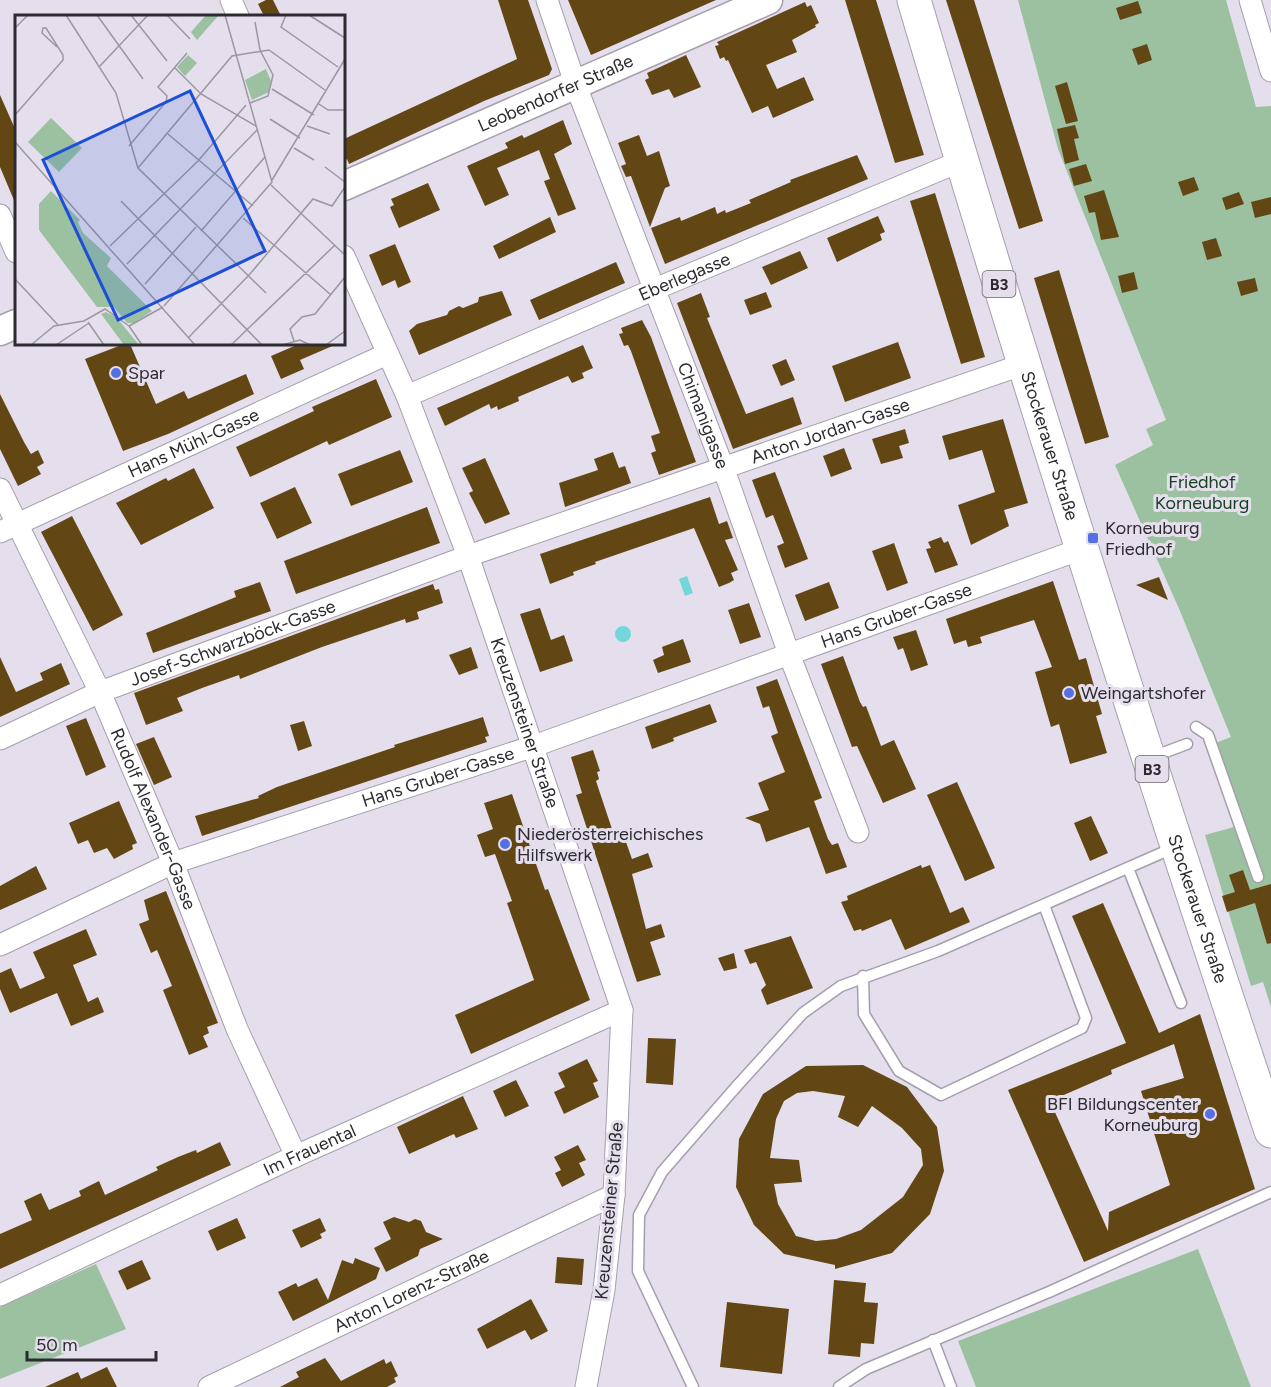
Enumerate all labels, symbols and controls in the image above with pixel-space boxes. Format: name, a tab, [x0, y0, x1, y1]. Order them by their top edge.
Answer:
inset map	[15, 15, 345, 345]
street label: Leobendorfer Straße	[475, 49, 637, 137]
street label: Eberlegasse	[635, 248, 734, 306]
road number: B3	[982, 271, 1016, 297]
street label: Chimanigasse	[673, 359, 734, 472]
place label: Spar	[128, 362, 165, 384]
marker: Spar	[109, 366, 123, 380]
street label: Stockerauer Straße	[1016, 368, 1083, 523]
street label: Anton Jordan-Gasse	[748, 393, 913, 469]
street label: Hans Mühl-Gasse	[124, 403, 263, 483]
park label: Friedhof Korneuburg	[1155, 471, 1249, 514]
place label: Korneuburg Friedhof	[1105, 517, 1200, 560]
marker: Korneuburg Friedhof	[1086, 531, 1100, 545]
street label: Hans Gruber-Gasse	[818, 578, 975, 653]
street label: Josef-Schwarzböck-Gasse	[127, 595, 339, 691]
street label: Kreuzensteiner Straße	[486, 635, 564, 811]
place label: Weingartshofer	[1081, 682, 1206, 704]
marker: Weingartshofer	[1062, 686, 1076, 700]
street label: Rudolf Alexander-Gasse	[106, 725, 201, 913]
street label: Hans Gruber-Gasse	[359, 742, 517, 812]
road number: B3	[1136, 756, 1168, 782]
place label: Niederösterreichisches Hilfswerk	[517, 823, 703, 866]
street label: Stockerauer Straße	[1163, 832, 1232, 986]
marker: Niederösterreichisches Hilfswerk	[498, 837, 512, 851]
place label: BFI Bildungscenter Korneuburg	[1047, 1093, 1198, 1136]
marker: BFI Bildungscenter Korneuburg	[1203, 1107, 1217, 1121]
street label: Im Frauental	[260, 1120, 360, 1181]
street label: Kreuzensteiner Straße	[590, 1121, 628, 1301]
street label: Anton Lorenz-Straße	[330, 1245, 493, 1337]
scale bar	[27, 1324, 156, 1362]
text: 50 m	[36, 1334, 78, 1356]

